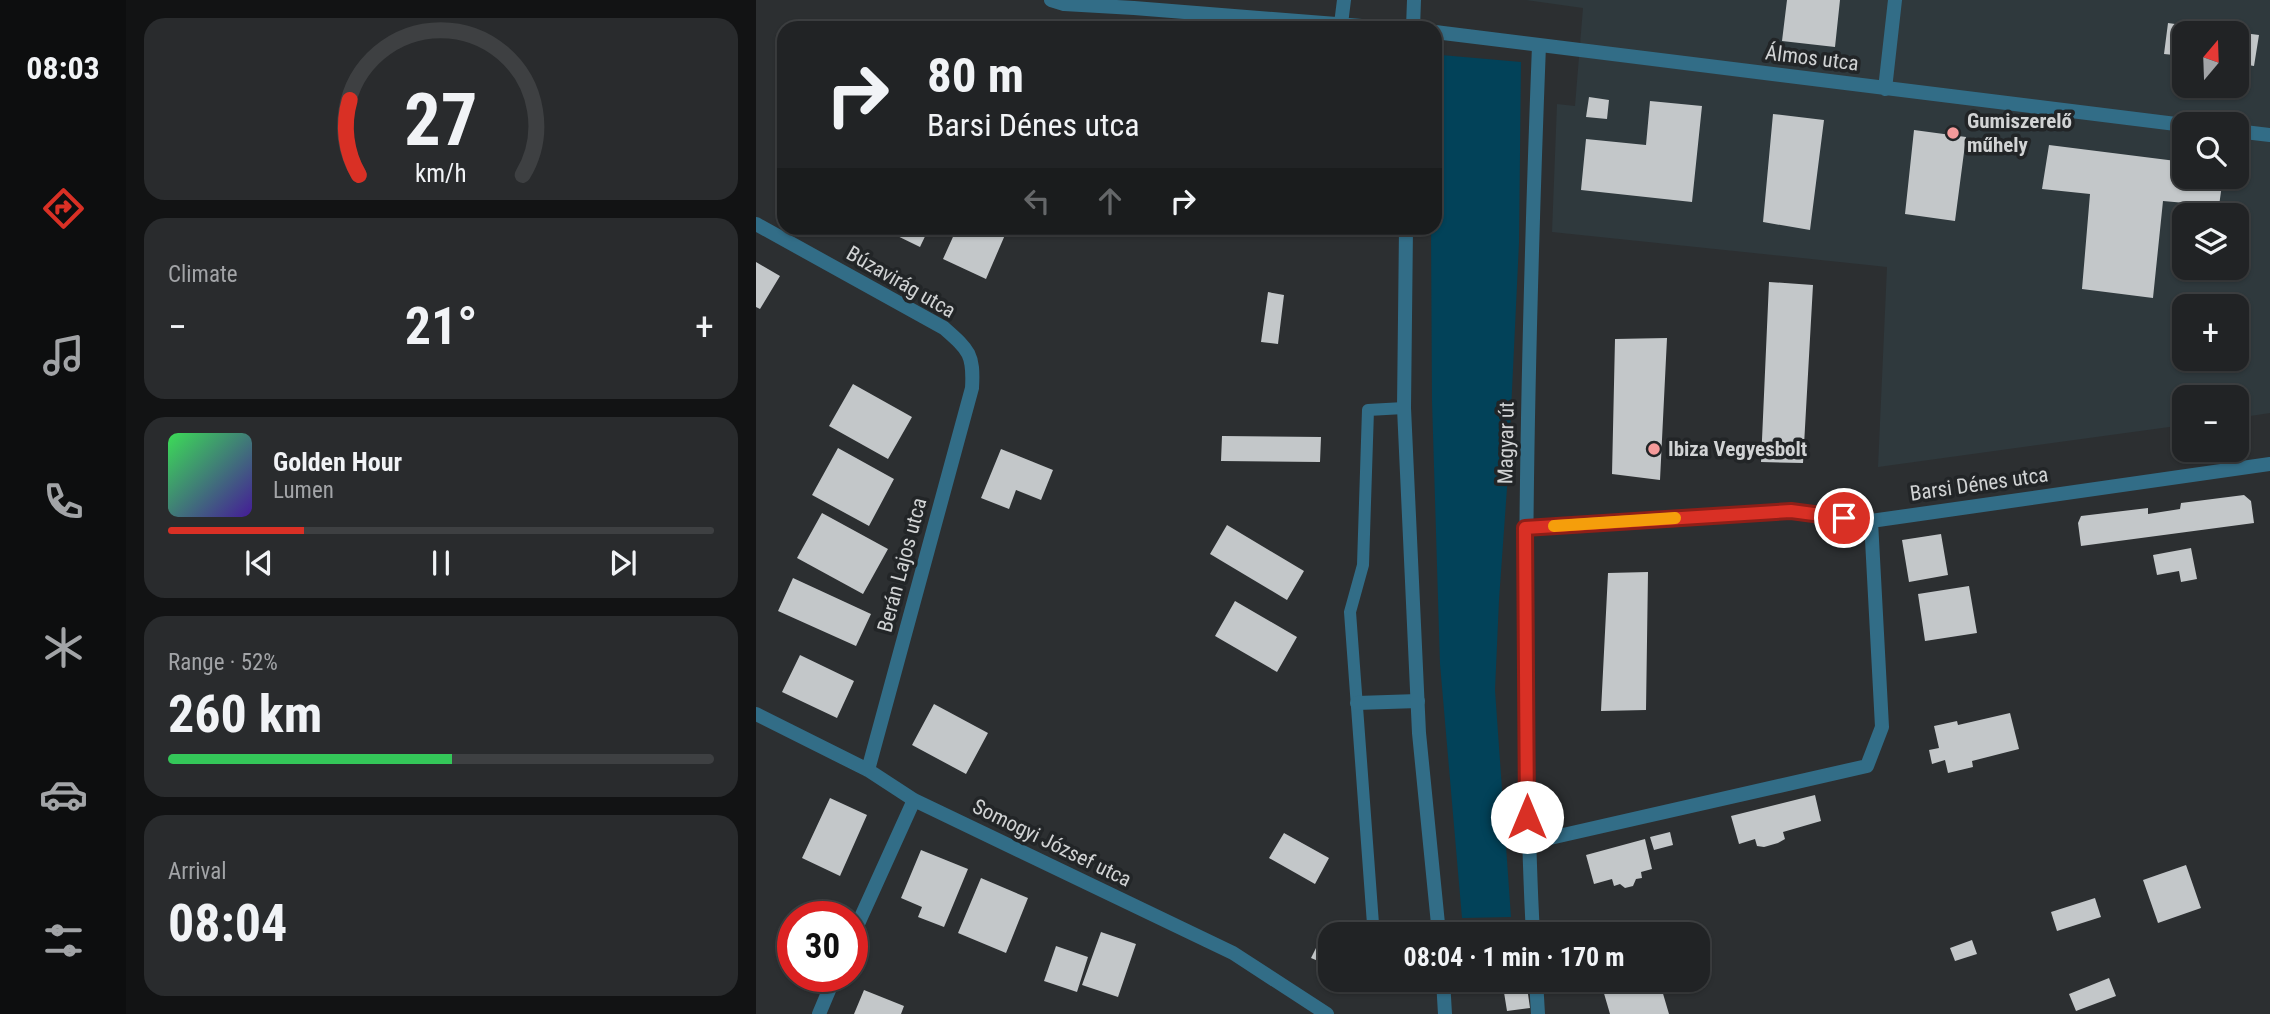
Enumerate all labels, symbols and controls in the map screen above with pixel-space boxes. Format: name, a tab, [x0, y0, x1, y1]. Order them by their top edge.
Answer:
north arrow	[2172, 21, 2249, 98]
map controls	[2172, 21, 2249, 462]
street label: Álmos utca	[1764, 40, 1860, 76]
text: 80 m	[927, 47, 1024, 104]
text: 08:03	[26, 49, 100, 87]
icon: right	[812, 49, 903, 140]
text: 27	[404, 77, 478, 163]
text: Barsi Dénes utca	[927, 106, 1140, 144]
place label: Gumiszerelő műhely	[1967, 109, 2072, 157]
button: search	[2172, 112, 2249, 189]
marker: Gumiszerelő műhely	[1945, 125, 1961, 141]
text: km/h	[415, 159, 467, 188]
icon: left	[1018, 182, 1056, 220]
icon: ahead	[1091, 182, 1129, 220]
icon: right	[1164, 182, 1202, 220]
icon: directions	[39, 184, 88, 233]
button: layers	[2172, 203, 2249, 280]
street label: Búzavirág utca	[842, 241, 960, 323]
text: Climate	[168, 261, 238, 288]
button: +	[2172, 294, 2249, 371]
text: 21°	[405, 296, 477, 357]
text: −	[168, 305, 187, 349]
text: +	[695, 305, 714, 349]
icon: music	[39, 331, 88, 380]
button: −	[2172, 385, 2249, 462]
street label: Magyar út	[1493, 402, 1519, 484]
place label: Ibiza Vegyesbolt	[1668, 437, 1807, 461]
marker: Ibiza Vegyesbolt	[1646, 441, 1662, 457]
text: Golden Hour	[273, 447, 402, 477]
street label: Barsi Dénes utca	[1908, 462, 2050, 506]
icon: phone	[39, 477, 88, 526]
text: Lumen	[273, 477, 334, 504]
pin	[1814, 488, 1874, 548]
street label: Berán Lajos utca	[873, 495, 931, 635]
icon: arrive	[1825, 499, 1863, 537]
icon: previous	[240, 544, 278, 582]
icon: pause	[422, 544, 460, 582]
icon: next	[604, 544, 642, 582]
icon: climate	[39, 623, 88, 672]
text: Range · 52%	[168, 649, 278, 676]
text: 260 km	[168, 684, 322, 745]
icon: car	[39, 770, 88, 819]
position arrow	[1490, 780, 1564, 854]
street label: Somogyi József utca	[969, 794, 1135, 892]
text: Arrival	[168, 858, 227, 885]
text: 08:04	[168, 893, 287, 954]
speed limit sign: 30	[777, 901, 868, 992]
icon: filters	[39, 916, 88, 965]
text: 08:04 · 1 min · 170 m	[1404, 942, 1624, 972]

